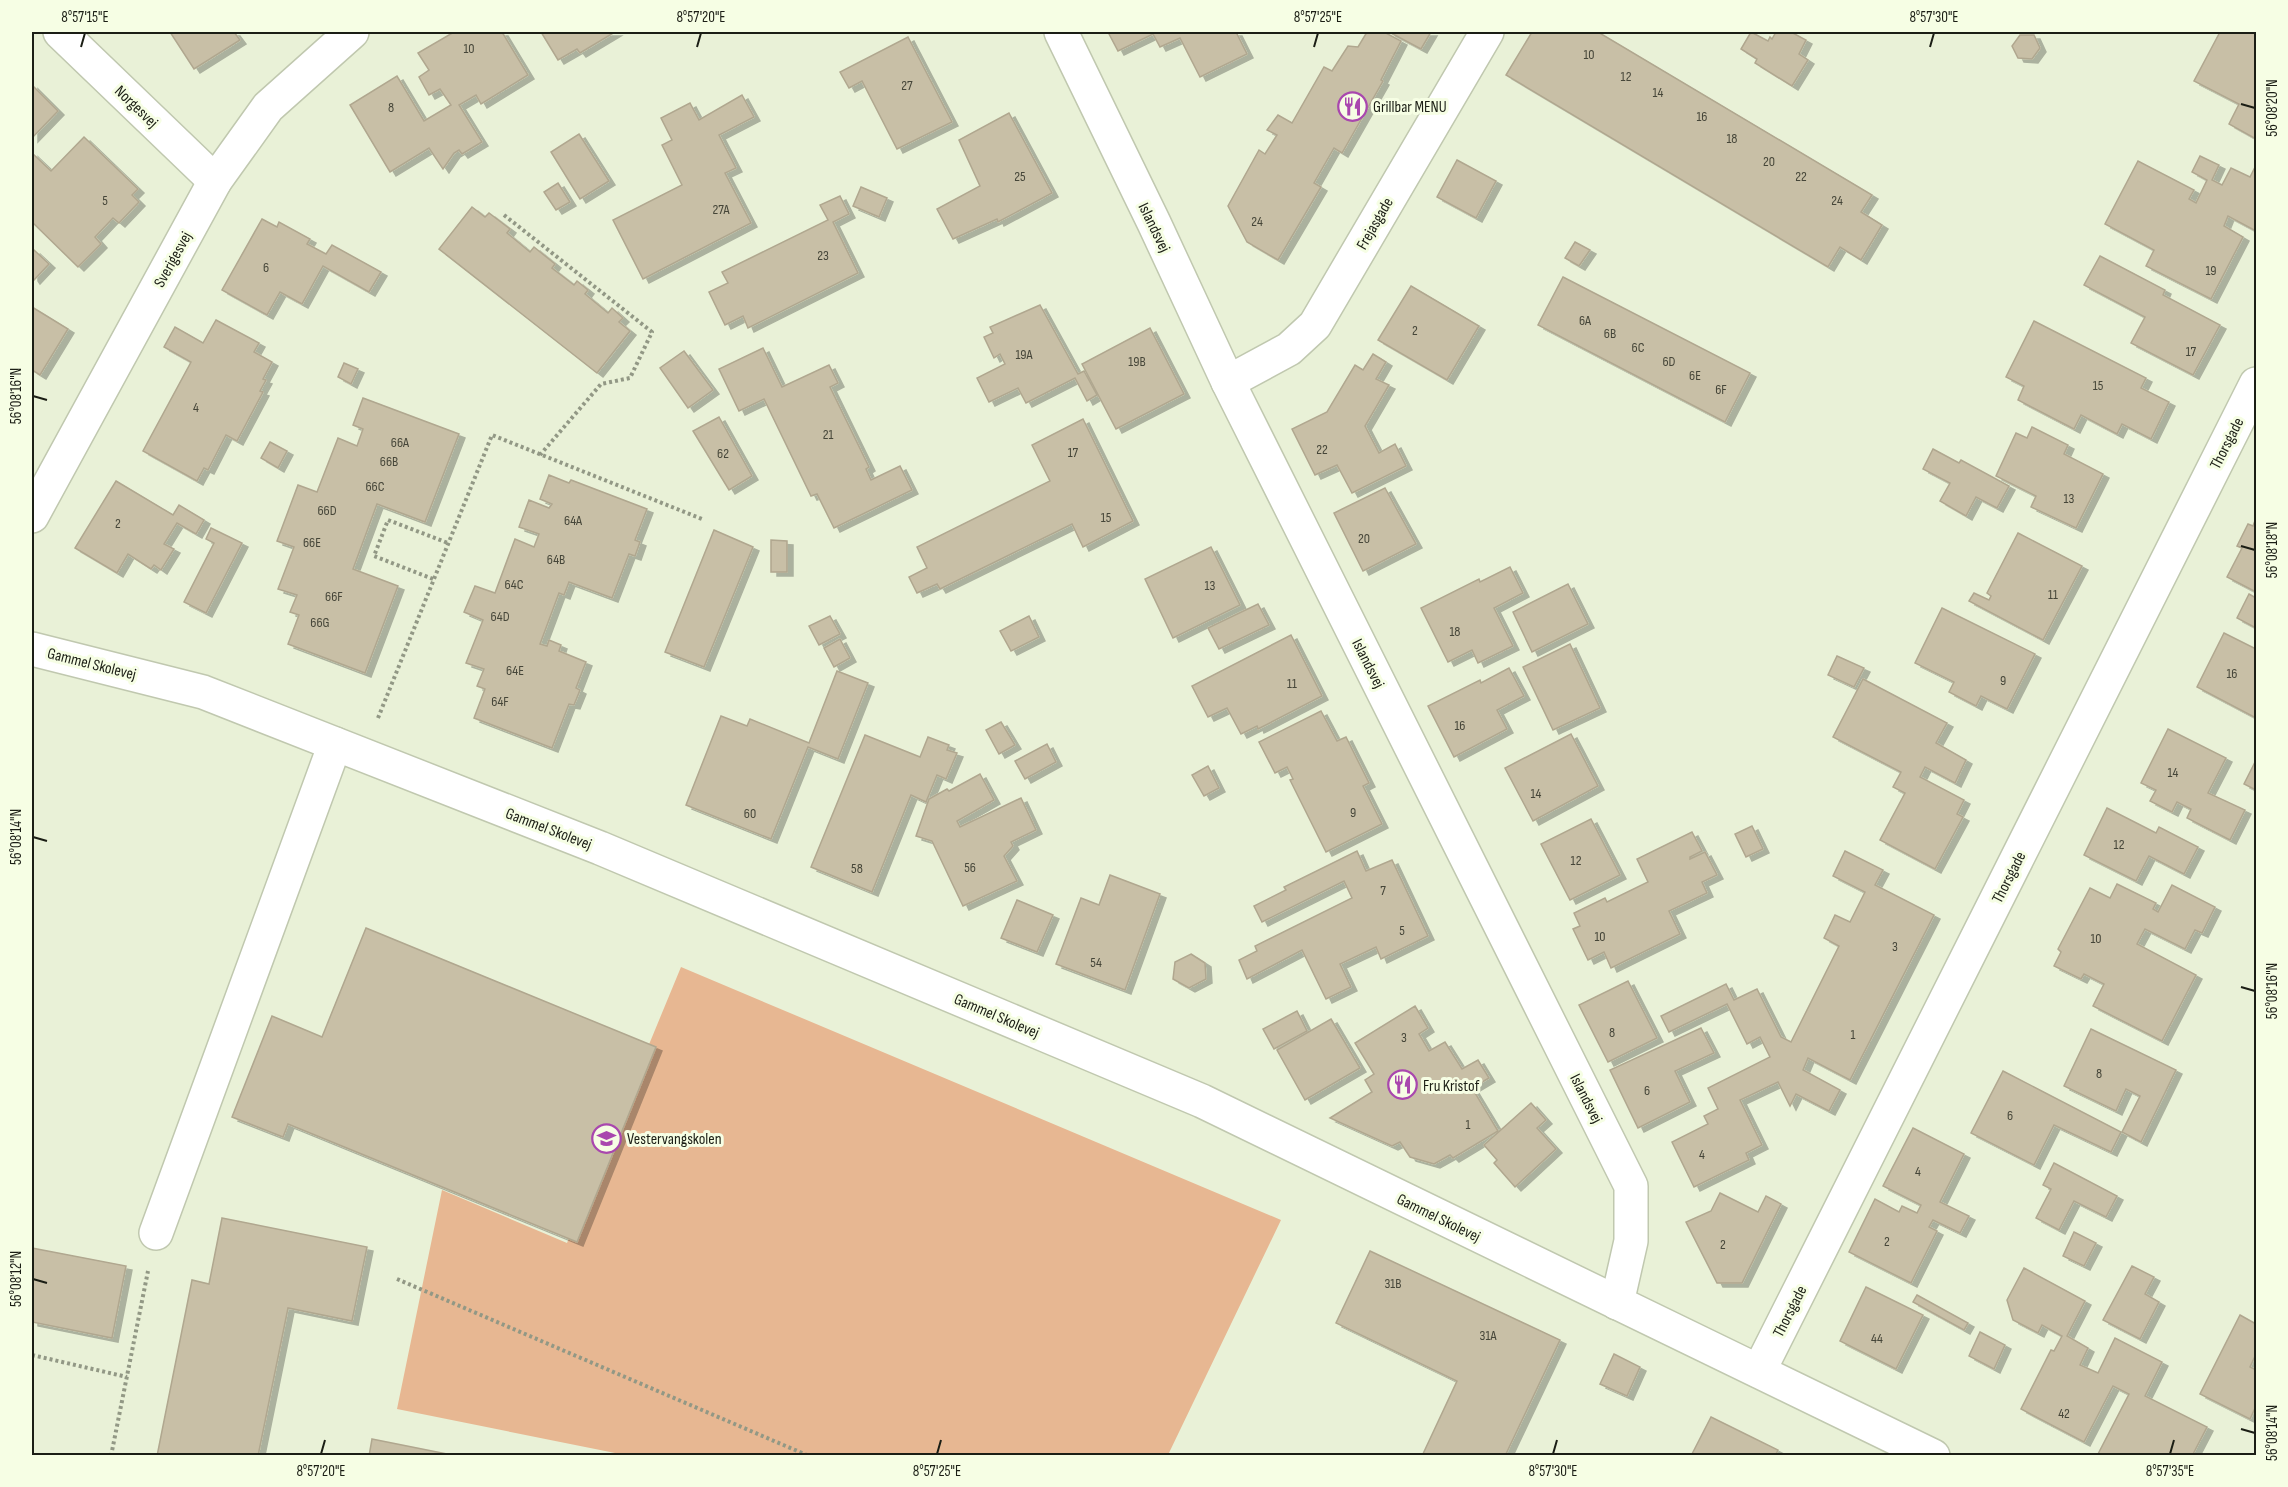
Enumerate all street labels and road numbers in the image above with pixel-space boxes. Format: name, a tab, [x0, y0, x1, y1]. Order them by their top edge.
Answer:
street label: Norgesvej	[110, 82, 162, 132]
street label: Frejasgade	[1353, 194, 1398, 253]
street label: Islandsvej	[1134, 200, 1174, 256]
street label: Sverigesvej	[150, 228, 196, 291]
street label: Thorsgade	[2206, 415, 2248, 473]
street label: Islandsvej	[1347, 636, 1388, 692]
street label: Gammel Skolevej	[45, 644, 138, 685]
street label: Gammel Skolevej	[503, 804, 594, 855]
street label: Thorsgade	[1988, 849, 2030, 907]
street label: Gammel Skolevej	[951, 990, 1042, 1043]
street label: Islandsvej	[1565, 1071, 1606, 1127]
street label: Gammel Skolevej	[1393, 1190, 1483, 1247]
street label: Thorsgade	[1769, 1283, 1811, 1341]

